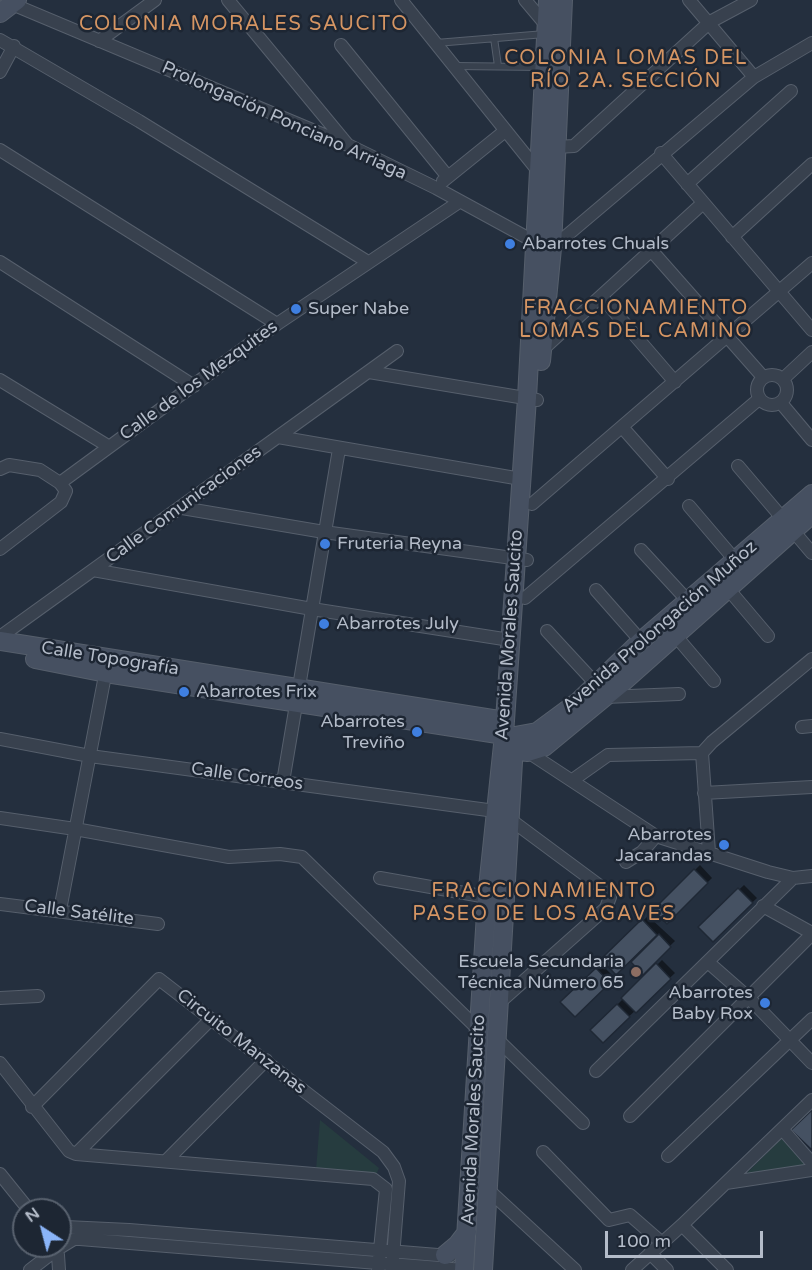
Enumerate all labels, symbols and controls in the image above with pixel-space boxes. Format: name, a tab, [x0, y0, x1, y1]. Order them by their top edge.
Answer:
district label: COLONIA MORALES SAUCITO	[79, 13, 409, 37]
district label: COLONIA LOMAS DEL RÍO 2A. SECCIÓN	[504, 47, 748, 94]
street label: Prolongación Ponciano Arriaga	[158, 57, 410, 185]
place label: Abarrotes Chuals	[522, 233, 669, 255]
marker: Abarrotes Chuals	[503, 237, 517, 251]
district label: FRACCIONAMIENTO LOMAS DEL CAMINO	[519, 297, 753, 344]
place label: Super Nabe	[308, 298, 409, 320]
marker: Super Nabe	[289, 302, 303, 316]
street label: Calle de los Mezquites	[116, 316, 282, 446]
street label: Calle Comunicaciones	[102, 441, 266, 569]
street label: Avenida Morales Saucito	[492, 529, 528, 741]
place label: Fruteria Reyna	[337, 533, 462, 555]
marker: Fruteria Reyna	[318, 537, 332, 551]
street label: Avenida Prolongación Muñoz	[558, 537, 762, 717]
place label: Abarrotes July	[336, 613, 459, 635]
marker: Abarrotes July	[317, 617, 331, 631]
street label: Calle Topografía	[40, 637, 180, 681]
place label: Abarrotes Frix	[196, 681, 317, 703]
marker: Abarrotes Frix	[177, 685, 191, 699]
place label: Abarrotes Treviño	[320, 711, 405, 754]
marker: Abarrotes Treviño	[410, 725, 424, 739]
street label: Calle Correos	[190, 758, 304, 796]
place label: Abarrotes Jacarandas	[616, 824, 712, 866]
marker: Abarrotes Jacarandas	[717, 838, 731, 852]
district label: FRACCIONAMIENTO PASEO DE LOS AGAVES	[412, 880, 676, 927]
street label: Calle Satélite	[23, 896, 135, 930]
place label: Escuela Secundaria Técnica Número 65	[458, 951, 624, 994]
marker: Escuela Secundaria Técnica Número 65	[629, 965, 643, 979]
place label: Abarrotes Baby Rox	[668, 982, 753, 1024]
street label: Circuito Manzanas	[172, 985, 310, 1099]
marker: Abarrotes Baby Rox	[758, 996, 772, 1010]
street label: Avenida Morales Saucito	[458, 1014, 490, 1226]
north arrow	[12, 1198, 72, 1258]
text: N	[22, 1203, 44, 1227]
scale bar	[608, 1219, 766, 1257]
text: 100 m	[616, 1230, 671, 1252]

